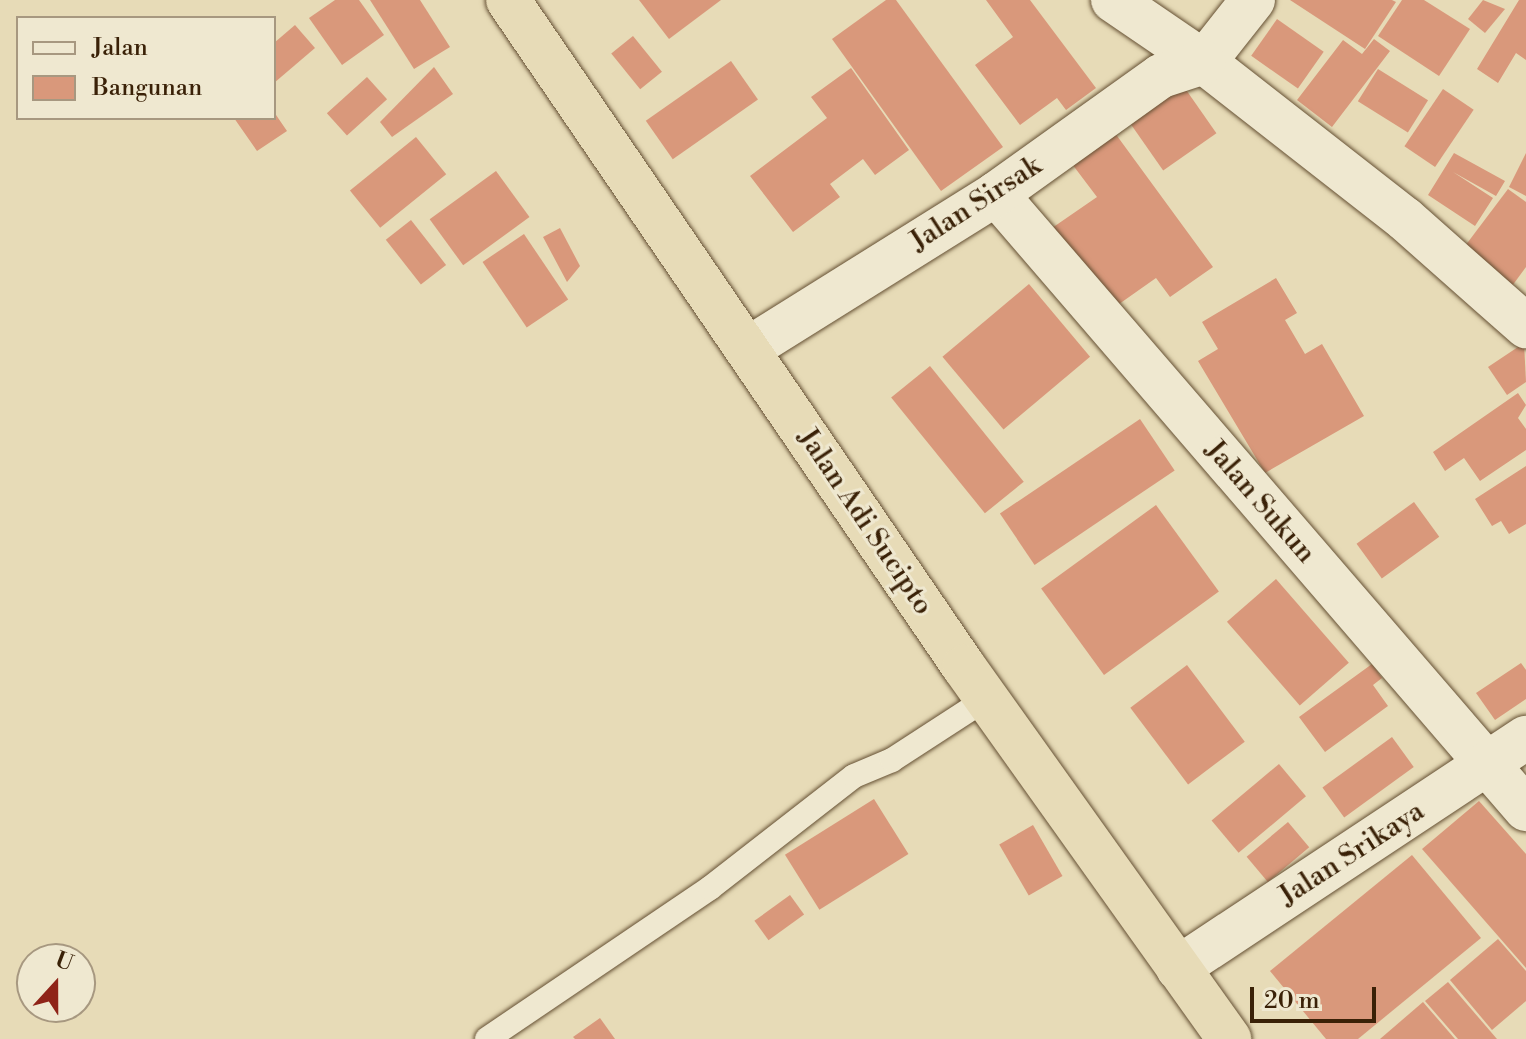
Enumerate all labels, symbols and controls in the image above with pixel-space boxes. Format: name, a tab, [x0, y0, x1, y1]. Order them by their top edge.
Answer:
legend	[16, 16, 276, 120]
text: Jalan	[92, 33, 148, 63]
text: Bangunan	[92, 73, 202, 103]
street label: Jalan Sirsak	[904, 149, 1048, 259]
street label: Jalan Adi Sucipto	[790, 422, 940, 622]
street label: Jalan Sukun	[1198, 434, 1322, 570]
street label: Jalan Srikaya	[1273, 795, 1431, 913]
north arrow	[16, 943, 96, 1023]
text: U	[51, 946, 77, 978]
scale bar	[1254, 971, 1380, 1021]
text: 20 m	[1264, 986, 1320, 1016]

